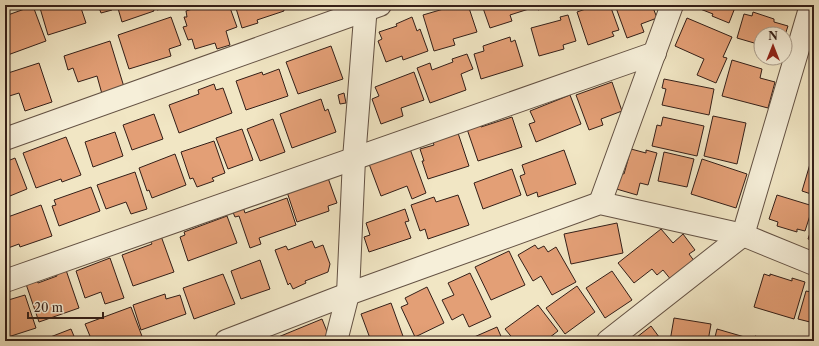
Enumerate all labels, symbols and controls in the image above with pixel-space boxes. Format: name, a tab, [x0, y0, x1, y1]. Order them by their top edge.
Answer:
north arrow	[753, 26, 793, 66]
text: N	[768, 29, 778, 43]
scale bar	[28, 294, 103, 320]
text: 20 m	[34, 300, 63, 315]

